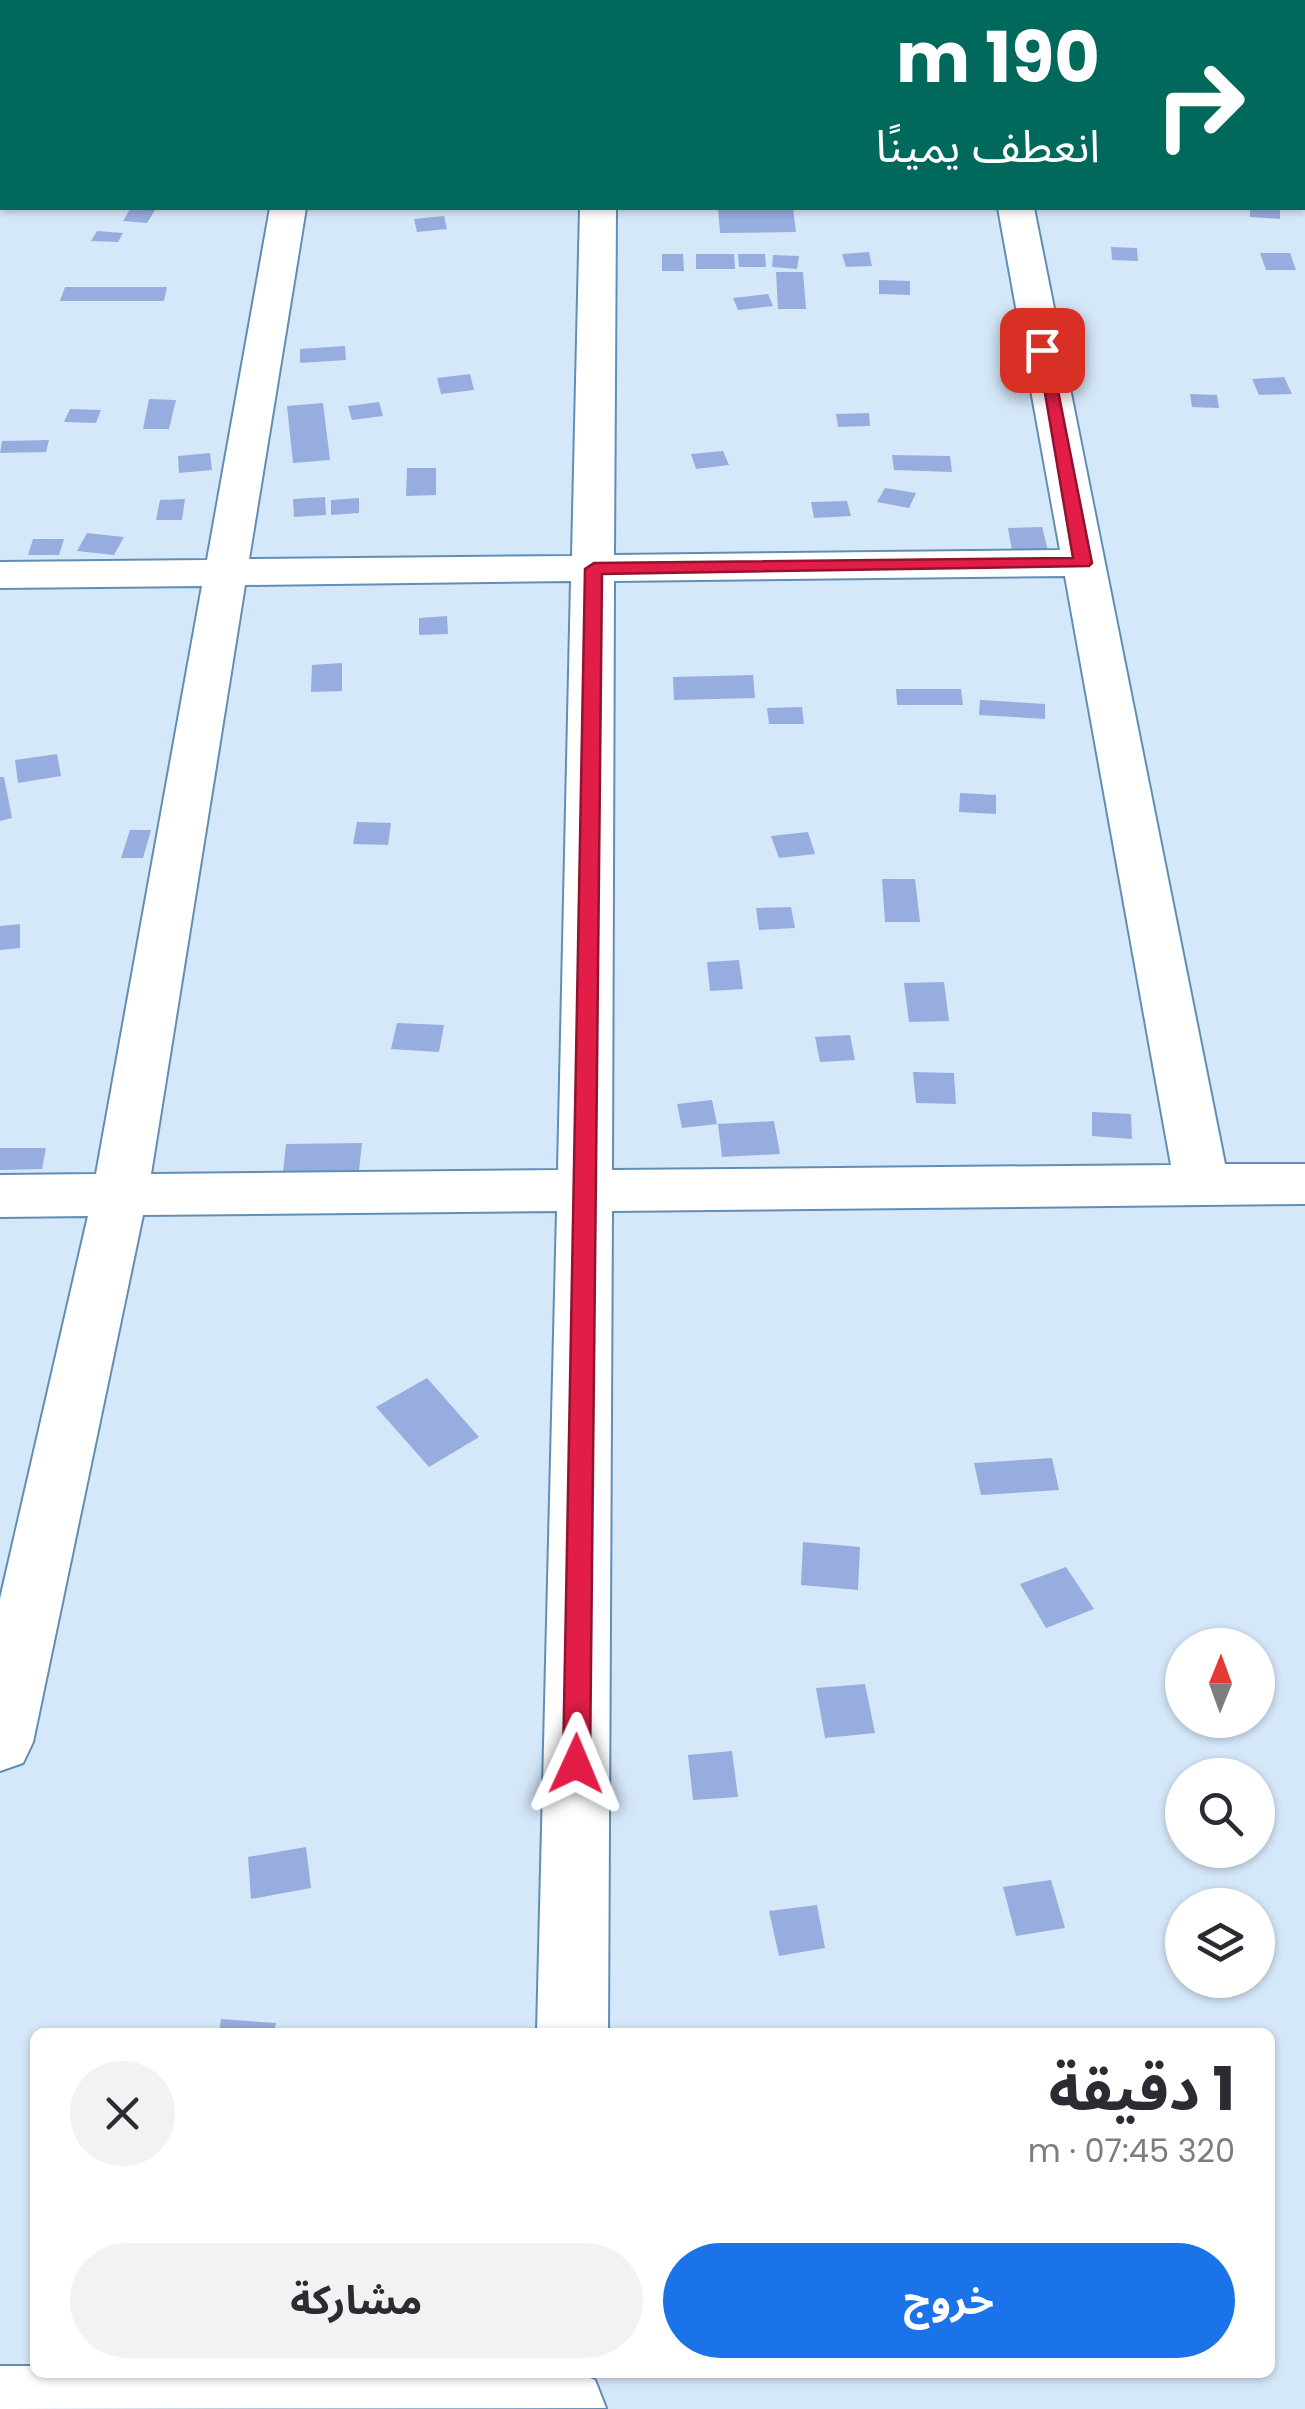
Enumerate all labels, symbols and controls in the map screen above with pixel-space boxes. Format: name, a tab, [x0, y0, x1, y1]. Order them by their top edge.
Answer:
text: 190 m	[896, 8, 1100, 107]
icon: right	[1135, 40, 1265, 170]
text: انعطف يمينًا	[876, 115, 1100, 178]
pin	[1000, 308, 1085, 393]
icon: arrive	[1015, 323, 1070, 378]
north arrow	[1165, 1628, 1275, 1738]
map controls	[1165, 1628, 1275, 1998]
position arrow	[524, 1712, 628, 1816]
button: search	[1165, 1758, 1275, 1868]
button: layers	[1165, 1888, 1275, 1998]
text: 1 دقيقة	[1049, 2047, 1235, 2131]
button: close	[70, 2061, 175, 2166]
text: 320 m · 07:45	[1028, 2128, 1235, 2173]
button: مشاركة	[70, 2243, 643, 2358]
button: خروج	[663, 2243, 1235, 2358]

